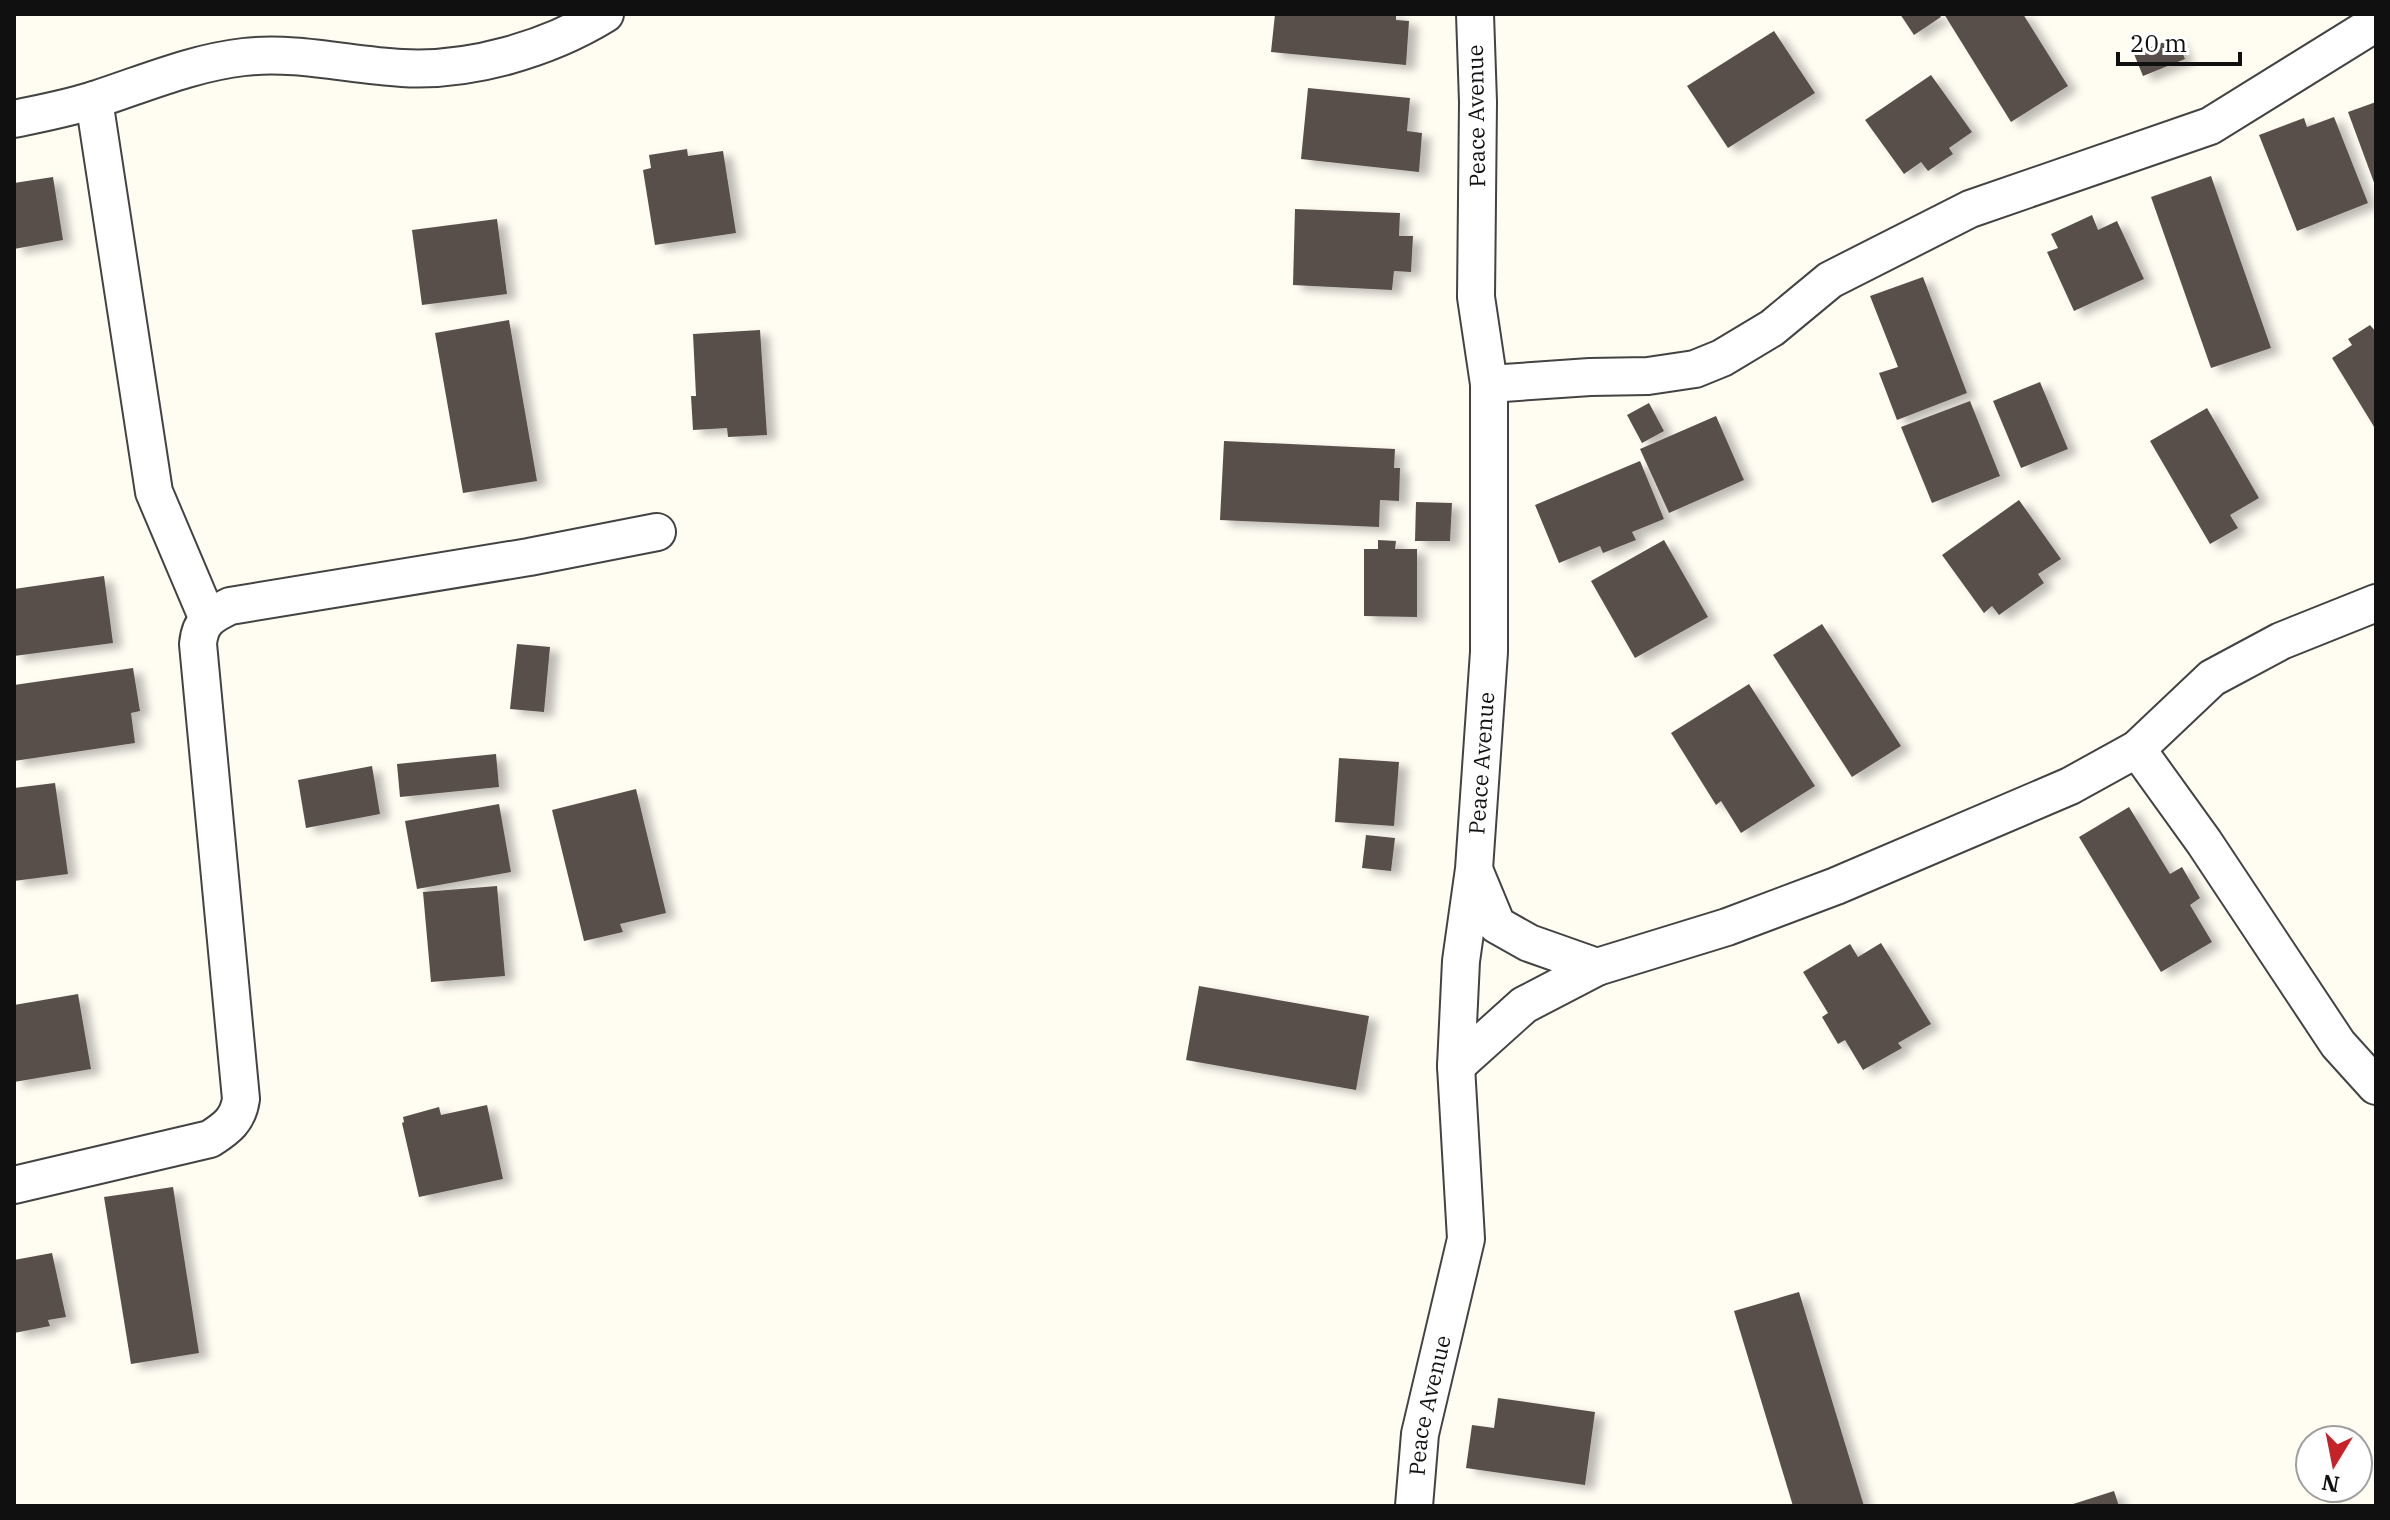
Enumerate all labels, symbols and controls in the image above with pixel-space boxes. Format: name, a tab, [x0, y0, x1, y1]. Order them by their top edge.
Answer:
scale bar	[2118, 16, 2240, 66]
text: 20 m	[2130, 27, 2187, 59]
street label: Peace Avenue	[1460, 44, 1491, 188]
street label: Peace Avenue	[1461, 691, 1500, 835]
street label: Peace Avenue	[1402, 1332, 1457, 1477]
north arrow	[2294, 1424, 2374, 1504]
text: N	[2319, 1468, 2342, 1500]

